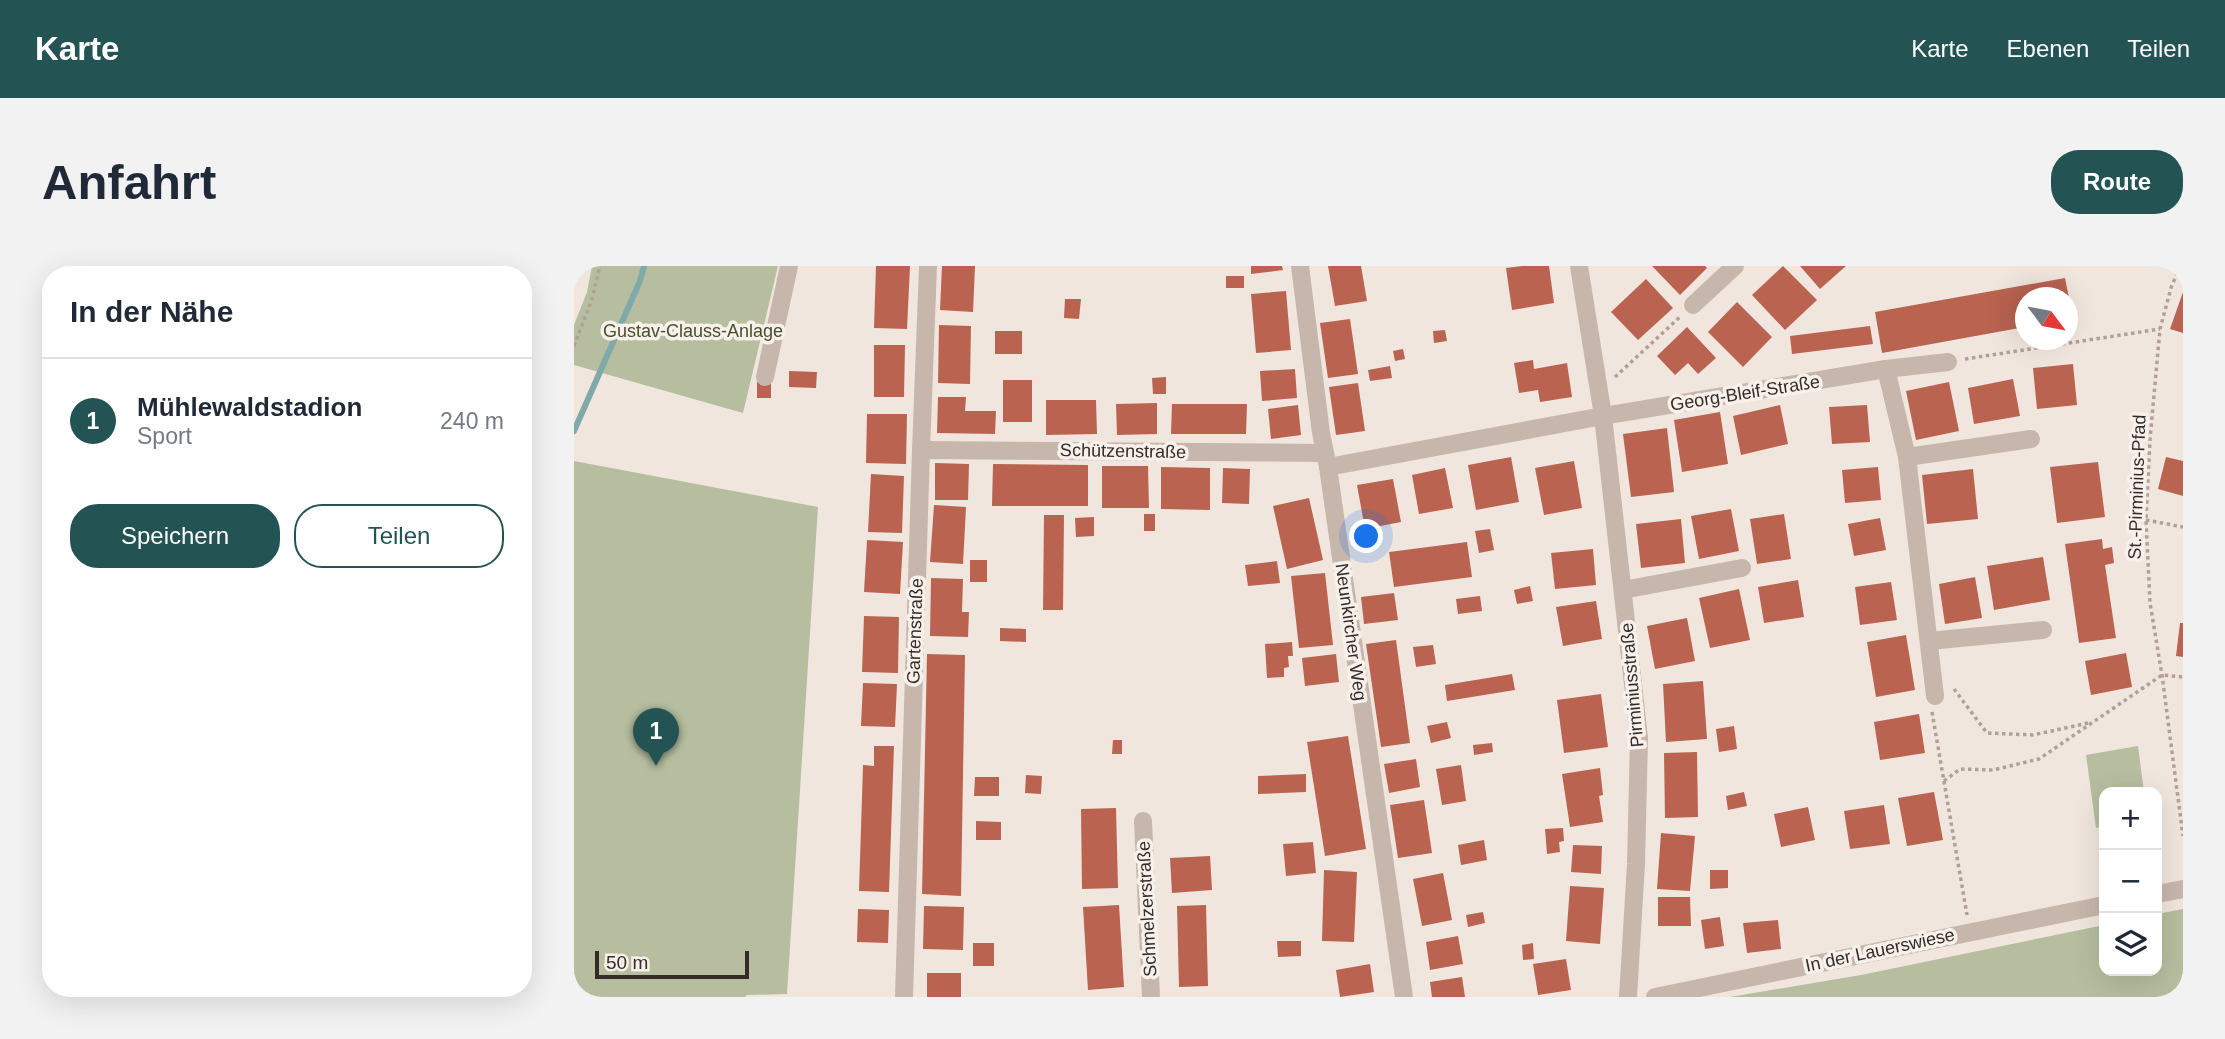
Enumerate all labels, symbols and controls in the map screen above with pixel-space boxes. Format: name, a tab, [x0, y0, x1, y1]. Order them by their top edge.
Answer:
text: Karte	[35, 30, 119, 67]
text: Karte	[1911, 35, 1969, 62]
text: Ebenen	[2007, 35, 2089, 62]
text: Teilen	[2127, 35, 2190, 62]
button: Route	[2051, 150, 2183, 214]
text: Anfahrt	[42, 155, 216, 209]
north arrow	[2015, 287, 2078, 350]
text: In der Nähe	[70, 295, 233, 328]
park label: Gustav-Clauss-Anlage	[603, 321, 783, 341]
street label: Georg-Bleif-Straße	[1669, 371, 1821, 415]
text: Mühlewaldstadion	[137, 392, 362, 422]
text: 1	[87, 408, 99, 434]
text: 240 m	[440, 408, 504, 434]
street label: St.-Pirminius-Pfad	[2124, 414, 2150, 560]
text: Sport	[137, 423, 192, 449]
street label: Schützenstraße	[1060, 440, 1186, 462]
button: Speichern	[70, 504, 280, 568]
button: Teilen	[294, 504, 504, 568]
your location	[1349, 519, 1383, 553]
street label: Neunkircher Weg	[1331, 562, 1371, 702]
street label: Gartenstraße	[903, 578, 927, 684]
street label: Pirminiusstraße	[1617, 622, 1647, 748]
pin: 1	[633, 708, 679, 766]
map controls	[2099, 787, 2162, 976]
button: +	[2099, 787, 2162, 850]
street label: Schmelzerstraße	[1133, 841, 1161, 977]
button: −	[2099, 850, 2162, 913]
button: layers	[2099, 913, 2162, 976]
street label: In der Lauerswiese	[1804, 924, 1956, 976]
scale bar	[595, 948, 749, 980]
text: 50 m	[606, 952, 648, 973]

